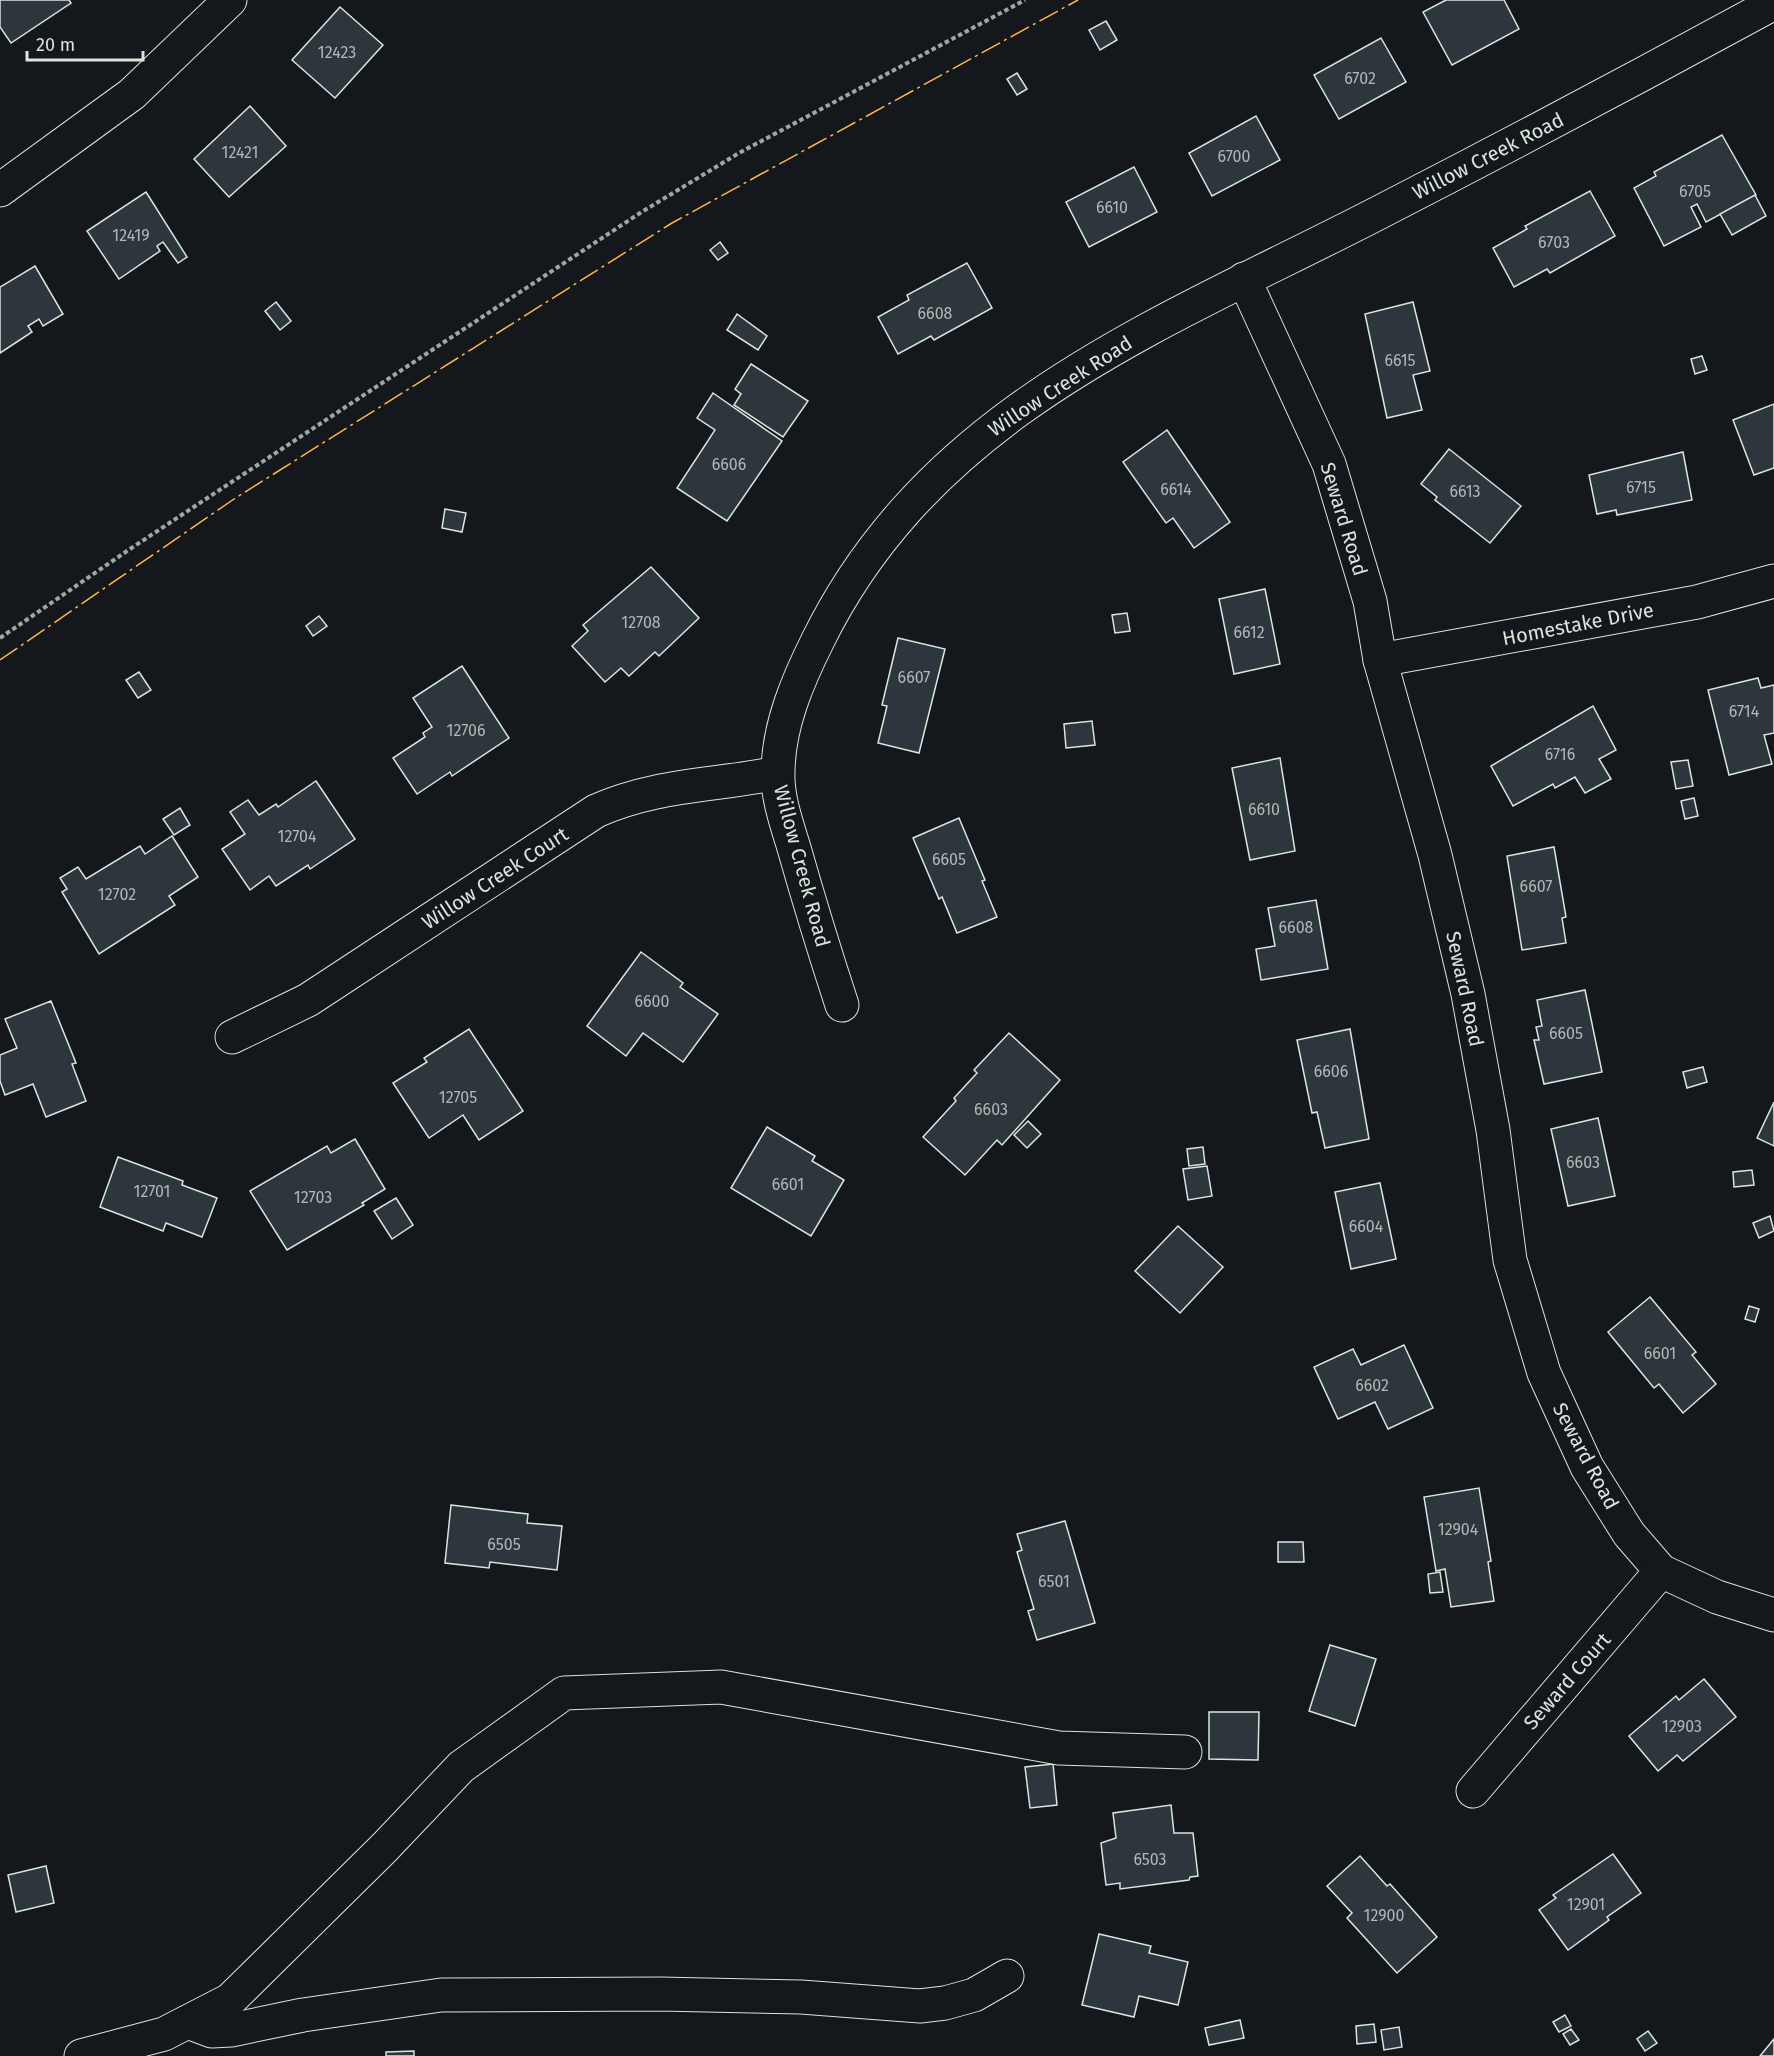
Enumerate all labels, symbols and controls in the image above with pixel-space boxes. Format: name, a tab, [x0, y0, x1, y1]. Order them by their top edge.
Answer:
scale bar	[27, 24, 142, 62]
text: 20 m	[36, 34, 75, 56]
house number: 12423	[318, 43, 356, 62]
house number: 6702	[1344, 69, 1376, 88]
street label: Willow Creek Road	[1408, 107, 1568, 205]
house number: 12421	[221, 143, 259, 162]
house number: 6700	[1218, 147, 1251, 166]
house number: 6705	[1679, 182, 1711, 201]
house number: 6610	[1096, 198, 1128, 217]
house number: 12419	[112, 226, 150, 245]
house number: 6703	[1538, 233, 1570, 252]
house number: 6608	[918, 304, 953, 323]
street label: Willow Creek Road	[984, 331, 1136, 441]
house number: 6615	[1384, 351, 1416, 370]
house number: 6606	[712, 455, 746, 474]
street label: Seward Road	[1315, 459, 1373, 579]
house number: 6715	[1626, 478, 1656, 497]
house number: 6614	[1160, 480, 1192, 499]
house number: 6613	[1449, 482, 1481, 501]
street label: Homestake Drive	[1500, 598, 1656, 650]
house number: 12708	[621, 613, 661, 632]
house number: 6612	[1233, 623, 1265, 642]
house number: 6607	[898, 668, 930, 687]
house number: 6714	[1729, 702, 1760, 721]
house number: 12706	[446, 721, 486, 740]
house number: 6716	[1545, 745, 1575, 764]
street label: Willow Creek Road	[769, 782, 835, 950]
house number: 6610	[1248, 800, 1280, 819]
street label: Willow Creek Court	[417, 821, 573, 934]
house number: 12704	[277, 827, 317, 846]
house number: 6605	[932, 850, 966, 869]
house number: 6607	[1520, 877, 1552, 896]
house number: 12702	[98, 885, 136, 904]
house number: 6608	[1279, 918, 1314, 937]
street label: Seward Road	[1441, 929, 1489, 1049]
house number: 6600	[635, 992, 670, 1011]
house number: 6605	[1549, 1024, 1583, 1043]
house number: 6606	[1314, 1062, 1348, 1081]
house number: 12705	[439, 1088, 477, 1107]
house number: 6603	[974, 1100, 1008, 1119]
house number: 6603	[1566, 1153, 1600, 1172]
house number: 6601	[772, 1175, 804, 1194]
house number: 12701	[133, 1182, 171, 1201]
house number: 12703	[294, 1188, 332, 1207]
house number: 6604	[1349, 1217, 1384, 1236]
house number: 6601	[1644, 1344, 1676, 1363]
house number: 6602	[1355, 1376, 1389, 1395]
street label: Seward Road	[1548, 1399, 1624, 1513]
house number: 12904	[1438, 1520, 1479, 1539]
house number: 6505	[487, 1535, 521, 1554]
house number: 6501	[1038, 1572, 1070, 1591]
street label: Seward Court	[1519, 1627, 1616, 1734]
house number: 12903	[1662, 1717, 1702, 1736]
house number: 6503	[1133, 1850, 1167, 1869]
house number: 12901	[1567, 1895, 1605, 1914]
house number: 12900	[1364, 1906, 1405, 1925]

